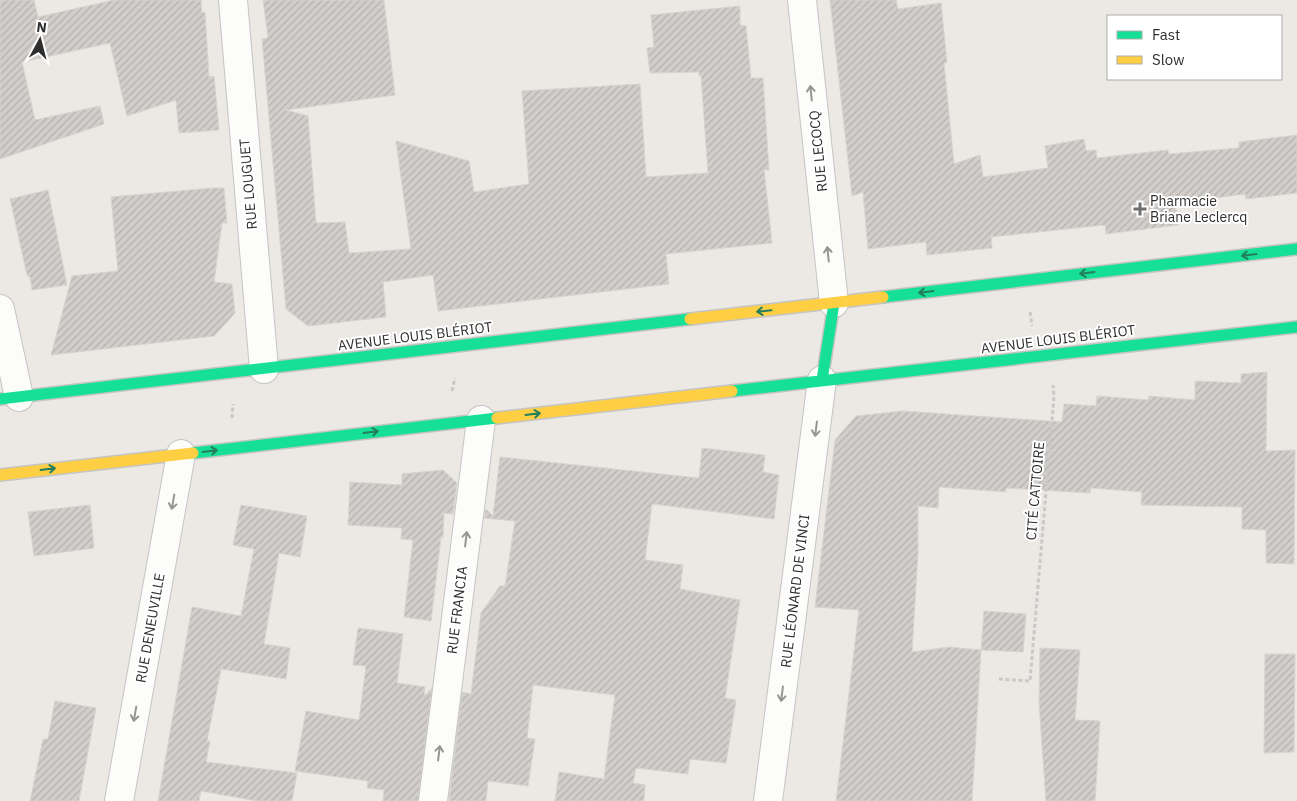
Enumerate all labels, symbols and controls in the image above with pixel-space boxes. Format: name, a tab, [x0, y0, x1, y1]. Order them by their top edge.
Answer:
north arrow	[15, 15, 65, 65]
legend	[1107, 15, 1282, 80]
text: N	[35, 18, 48, 37]
text: Fast	[1152, 25, 1180, 44]
text: Slow	[1152, 50, 1185, 69]
one-way arrow	[806, 85, 816, 101]
street label: RUE LECOCQ	[805, 109, 831, 193]
street label: RUE LOUGUET	[235, 138, 261, 230]
place label: Pharmacie Briane Leclercq	[1150, 192, 1247, 226]
marker: Pharmacie Briane Leclercq	[1134, 203, 1146, 215]
one-way arrow	[824, 247, 833, 263]
one-way arrow	[1241, 250, 1257, 260]
one-way arrow	[1079, 268, 1095, 278]
one-way arrow	[918, 287, 934, 297]
one-way arrow	[757, 306, 773, 316]
street label: AVENUE LOUIS BLÉRIOT	[337, 317, 493, 354]
street label: AVENUE LOUIS BLÉRIOT	[980, 320, 1136, 357]
one-way arrow	[524, 409, 540, 419]
one-way arrow	[811, 420, 821, 436]
one-way arrow	[363, 427, 379, 437]
street label: CITÉ CATTOIRE	[1021, 441, 1048, 541]
one-way arrow	[202, 446, 218, 456]
one-way arrow	[40, 464, 56, 474]
one-way arrow	[167, 494, 177, 510]
street label: RUE LÉONARD DE VINCI	[776, 513, 813, 669]
one-way arrow	[461, 532, 471, 548]
street label: RUE FRANCIA	[443, 565, 471, 655]
street label: RUE DENEUVILLE	[131, 572, 169, 684]
one-way arrow	[777, 686, 787, 702]
one-way arrow	[130, 705, 139, 721]
one-way arrow	[434, 745, 444, 761]

